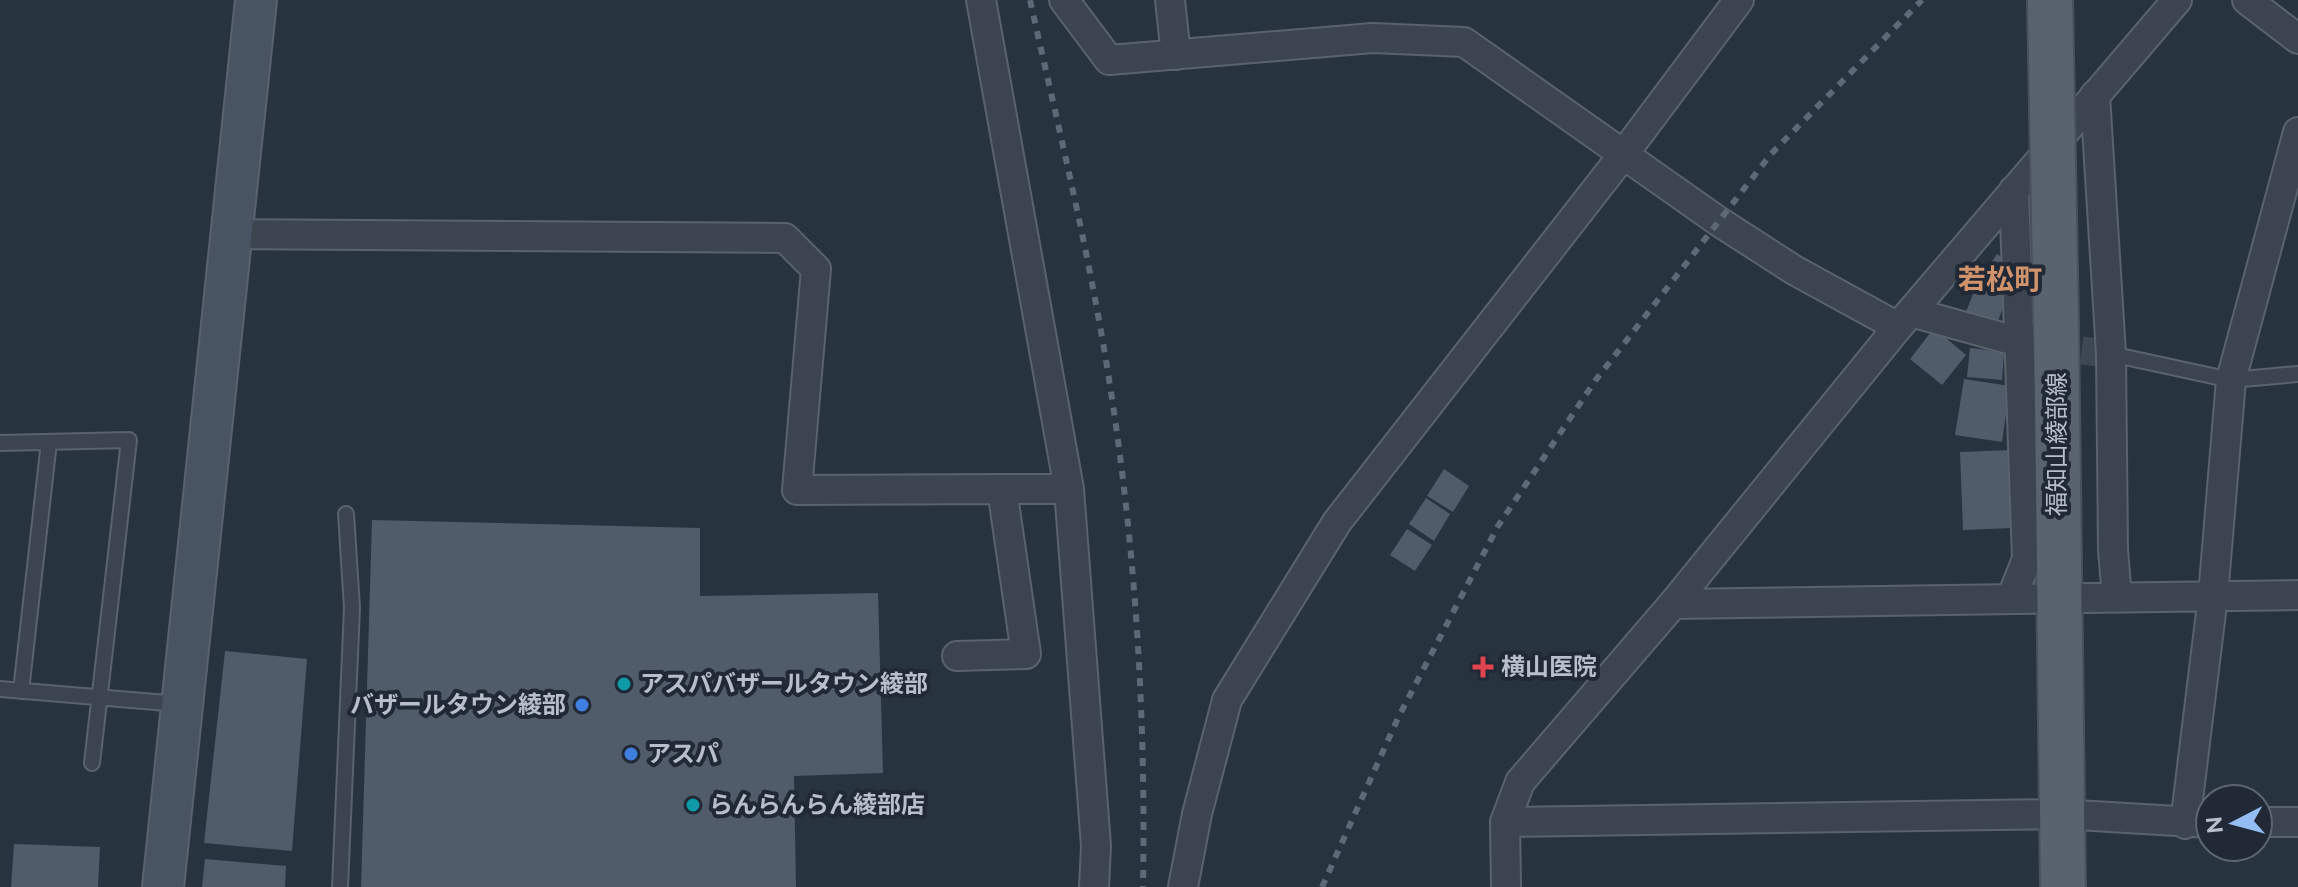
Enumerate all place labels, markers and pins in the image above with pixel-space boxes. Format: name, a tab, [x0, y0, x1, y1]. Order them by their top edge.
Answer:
place label: 横山医院	[1501, 652, 1597, 681]
marker: 横山医院	[1472, 656, 1494, 678]
place label: アスパバザールタウン綾部	[640, 669, 928, 698]
marker: アスパバザールタウン綾部	[615, 675, 633, 693]
place label: バザールタウン綾部	[350, 690, 566, 719]
marker: バザールタウン綾部	[573, 696, 591, 714]
place label: アスパ	[647, 739, 719, 768]
marker: アスパ	[622, 745, 640, 763]
place label: らんらんらん綾部店	[709, 790, 925, 819]
marker: らんらんらん綾部店	[684, 796, 702, 814]

